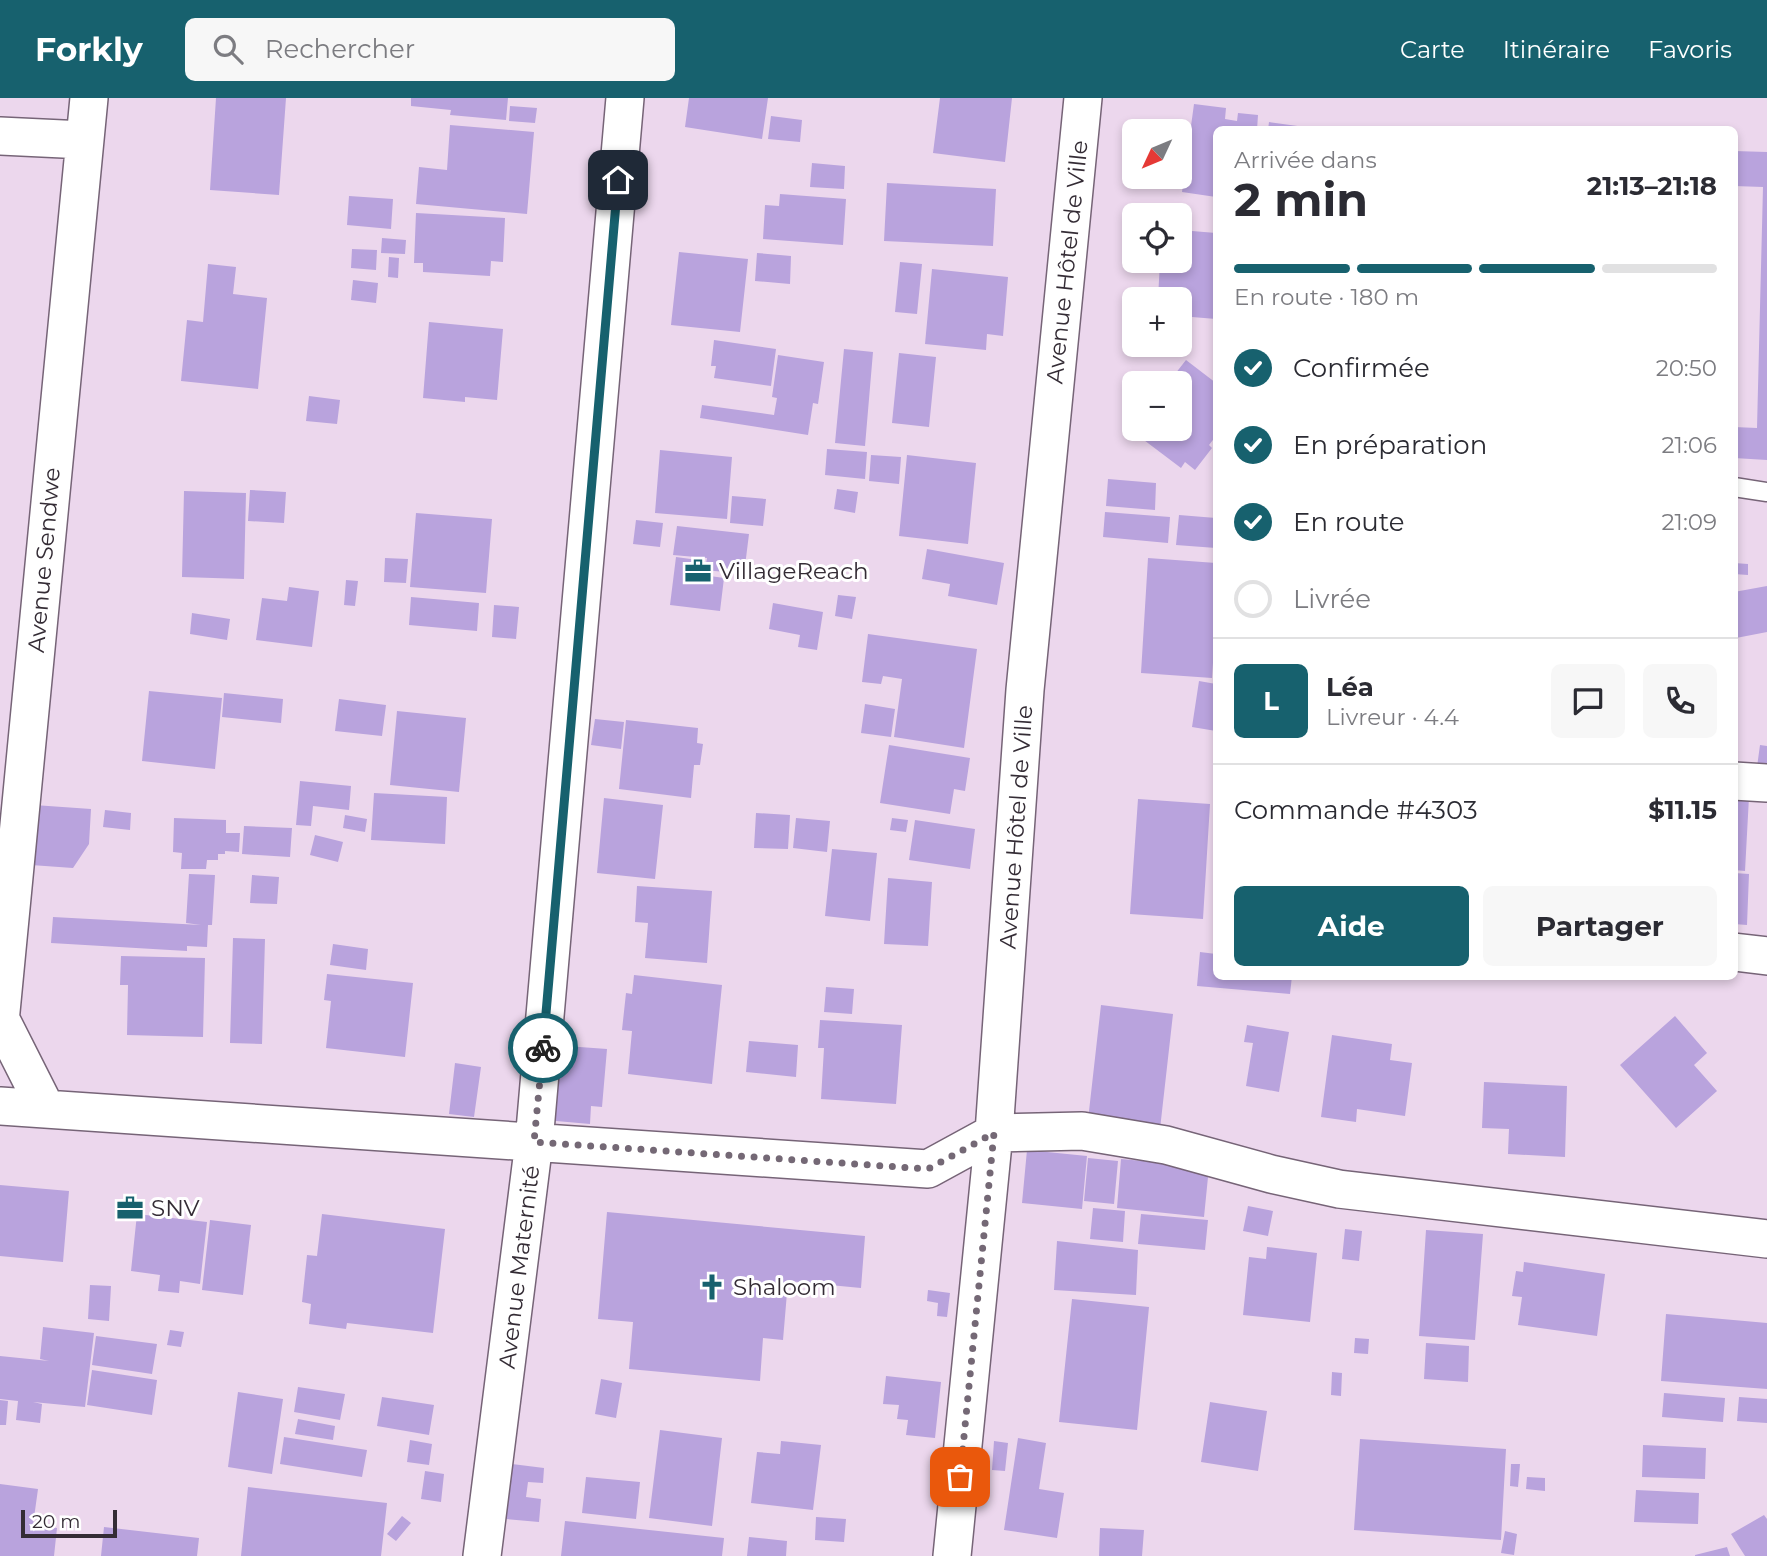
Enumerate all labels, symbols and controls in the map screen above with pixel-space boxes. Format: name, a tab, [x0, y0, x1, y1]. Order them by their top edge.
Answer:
search box	[185, 18, 675, 81]
text: Forkly	[35, 29, 143, 69]
icon: search	[209, 30, 247, 68]
text: Rechercher	[265, 33, 415, 65]
text: Carte	[1400, 35, 1465, 64]
text: Itinéraire	[1503, 35, 1610, 64]
text: Favoris	[1648, 35, 1732, 64]
north arrow	[1122, 119, 1192, 189]
map controls	[1122, 119, 1192, 441]
street label: Avenue Hôtel de Ville	[1040, 139, 1094, 385]
text: Arrivée dans	[1234, 146, 1377, 174]
pin	[588, 150, 648, 210]
icon: home	[599, 161, 637, 199]
text: 21:13–21:18	[1587, 170, 1717, 202]
text: 2 min	[1234, 171, 1368, 228]
button: locate	[1122, 203, 1192, 273]
text: En route · 180 m	[1234, 283, 1419, 311]
button: +	[1122, 287, 1192, 357]
icon: check	[1234, 349, 1272, 387]
text: Confirmée	[1293, 352, 1430, 384]
text: 20:50	[1656, 354, 1717, 382]
button: −	[1122, 371, 1192, 441]
icon: check	[1234, 426, 1272, 464]
text: En préparation	[1293, 429, 1487, 461]
text: 21:06	[1662, 431, 1717, 459]
street label: Avenue Sendwe	[22, 466, 66, 654]
icon: check	[1234, 503, 1272, 541]
text: En route	[1293, 506, 1404, 538]
text: 21:09	[1662, 508, 1717, 536]
office icon: VillageReach	[683, 556, 713, 586]
place label: VillageReach	[719, 557, 869, 585]
text: Livrée	[1293, 583, 1371, 615]
button: chat	[1551, 664, 1625, 738]
button: phone	[1643, 664, 1717, 738]
text: Léa	[1326, 671, 1374, 703]
text: L	[1263, 685, 1279, 717]
text: Livreur · 4.4	[1326, 703, 1459, 731]
street label: Avenue Hôtel de Ville	[994, 704, 1038, 950]
text: Commande #4303	[1234, 794, 1478, 826]
text: $11.15	[1648, 794, 1717, 826]
button: Aide	[1234, 886, 1469, 966]
button: Partager	[1483, 886, 1717, 966]
courier	[508, 1013, 578, 1083]
icon: bike	[524, 1029, 562, 1067]
street label: Avenue Maternité	[493, 1164, 545, 1370]
office icon: SNV	[115, 1193, 145, 1223]
place label: SNV	[151, 1194, 200, 1222]
church icon: Shaloom	[697, 1272, 727, 1302]
place label: Shaloom	[733, 1273, 836, 1301]
pin	[930, 1447, 990, 1507]
icon: bag	[941, 1458, 979, 1496]
scale bar	[21, 1507, 117, 1539]
text: 20 m	[32, 1510, 80, 1533]

